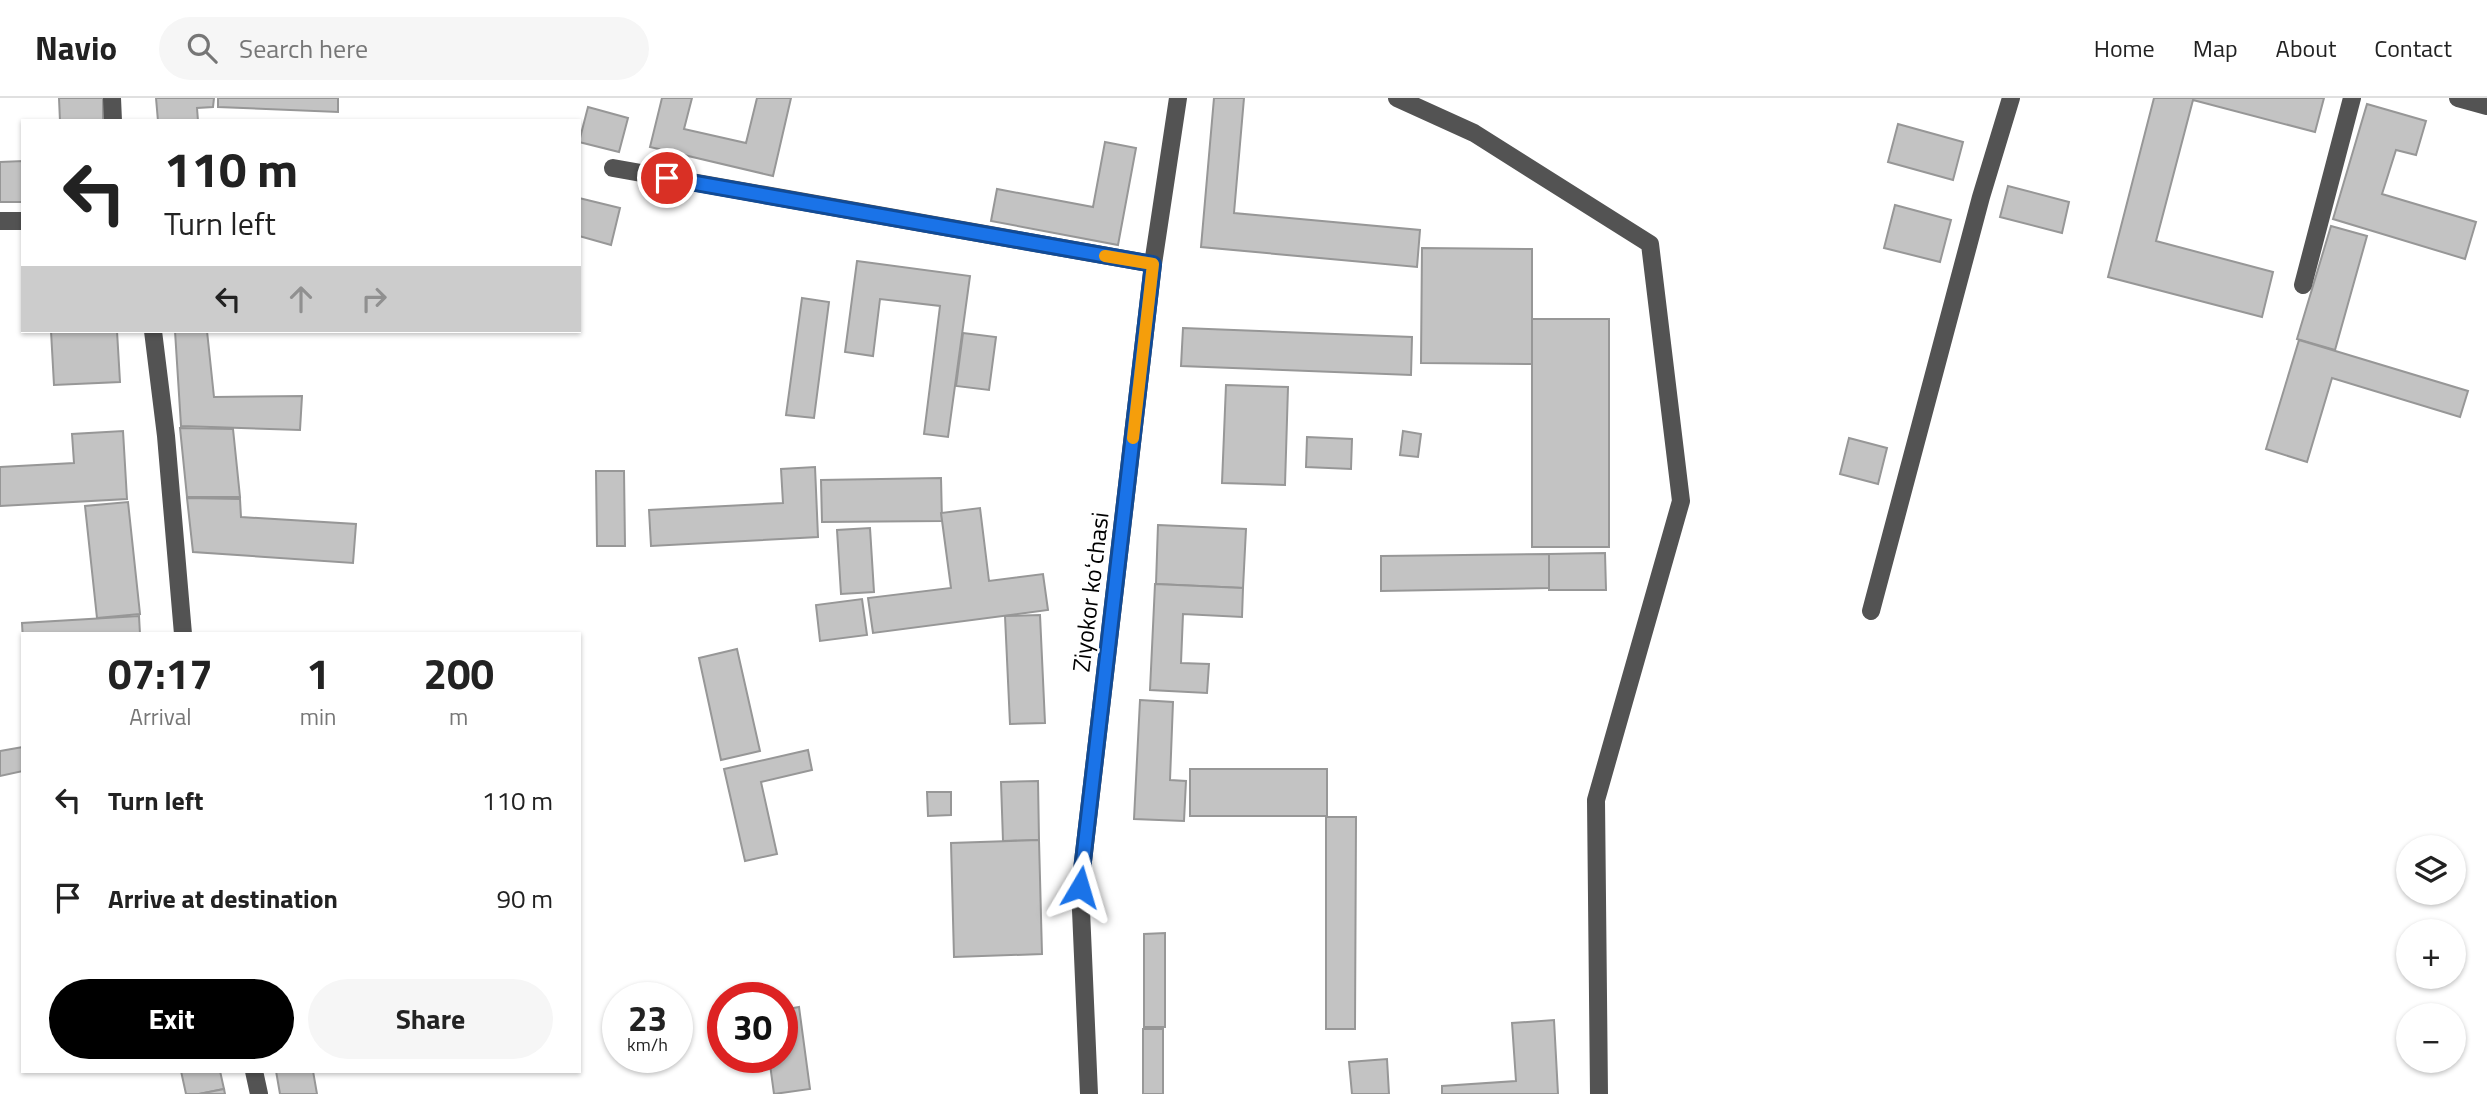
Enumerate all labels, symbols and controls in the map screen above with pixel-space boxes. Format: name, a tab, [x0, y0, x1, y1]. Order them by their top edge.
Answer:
search box	[159, 17, 649, 80]
text: Navio	[35, 23, 117, 73]
icon: search	[183, 29, 221, 67]
text: Search here	[239, 29, 368, 68]
text: Home	[2094, 30, 2155, 66]
text: Map	[2193, 30, 2238, 66]
text: About	[2276, 30, 2336, 66]
text: Contact	[2374, 30, 2452, 66]
text: 110 m	[164, 131, 298, 206]
icon: left	[49, 147, 140, 238]
pin	[637, 148, 697, 208]
icon: arrive	[648, 159, 686, 197]
text: Turn left	[164, 199, 276, 247]
icon: left	[209, 280, 247, 318]
icon: ahead	[282, 280, 320, 318]
icon: right	[355, 280, 393, 318]
street label: Ziyokor koʻchasi	[1062, 510, 1118, 674]
text: 07:17	[108, 641, 213, 705]
text: 1	[306, 641, 330, 705]
text: 200	[423, 641, 494, 705]
text: Arrival	[129, 699, 192, 734]
text: min	[300, 699, 336, 734]
text: m	[449, 699, 468, 734]
icon: left	[49, 781, 87, 819]
text: Turn left	[108, 781, 203, 820]
text: 110 m	[482, 781, 553, 820]
map controls	[2396, 835, 2466, 1073]
button: layers	[2396, 835, 2466, 905]
position arrow	[1043, 850, 1117, 924]
icon: arrive	[49, 879, 87, 917]
text: Arrive at destination	[108, 879, 338, 918]
text: 90 m	[496, 879, 553, 918]
button: +	[2396, 919, 2466, 989]
button: Exit	[49, 979, 294, 1059]
button: Share	[308, 979, 553, 1059]
speed limit sign: 30	[707, 982, 798, 1073]
text: 23	[628, 991, 667, 1045]
button: −	[2396, 1003, 2466, 1073]
text: km/h	[627, 1031, 668, 1058]

